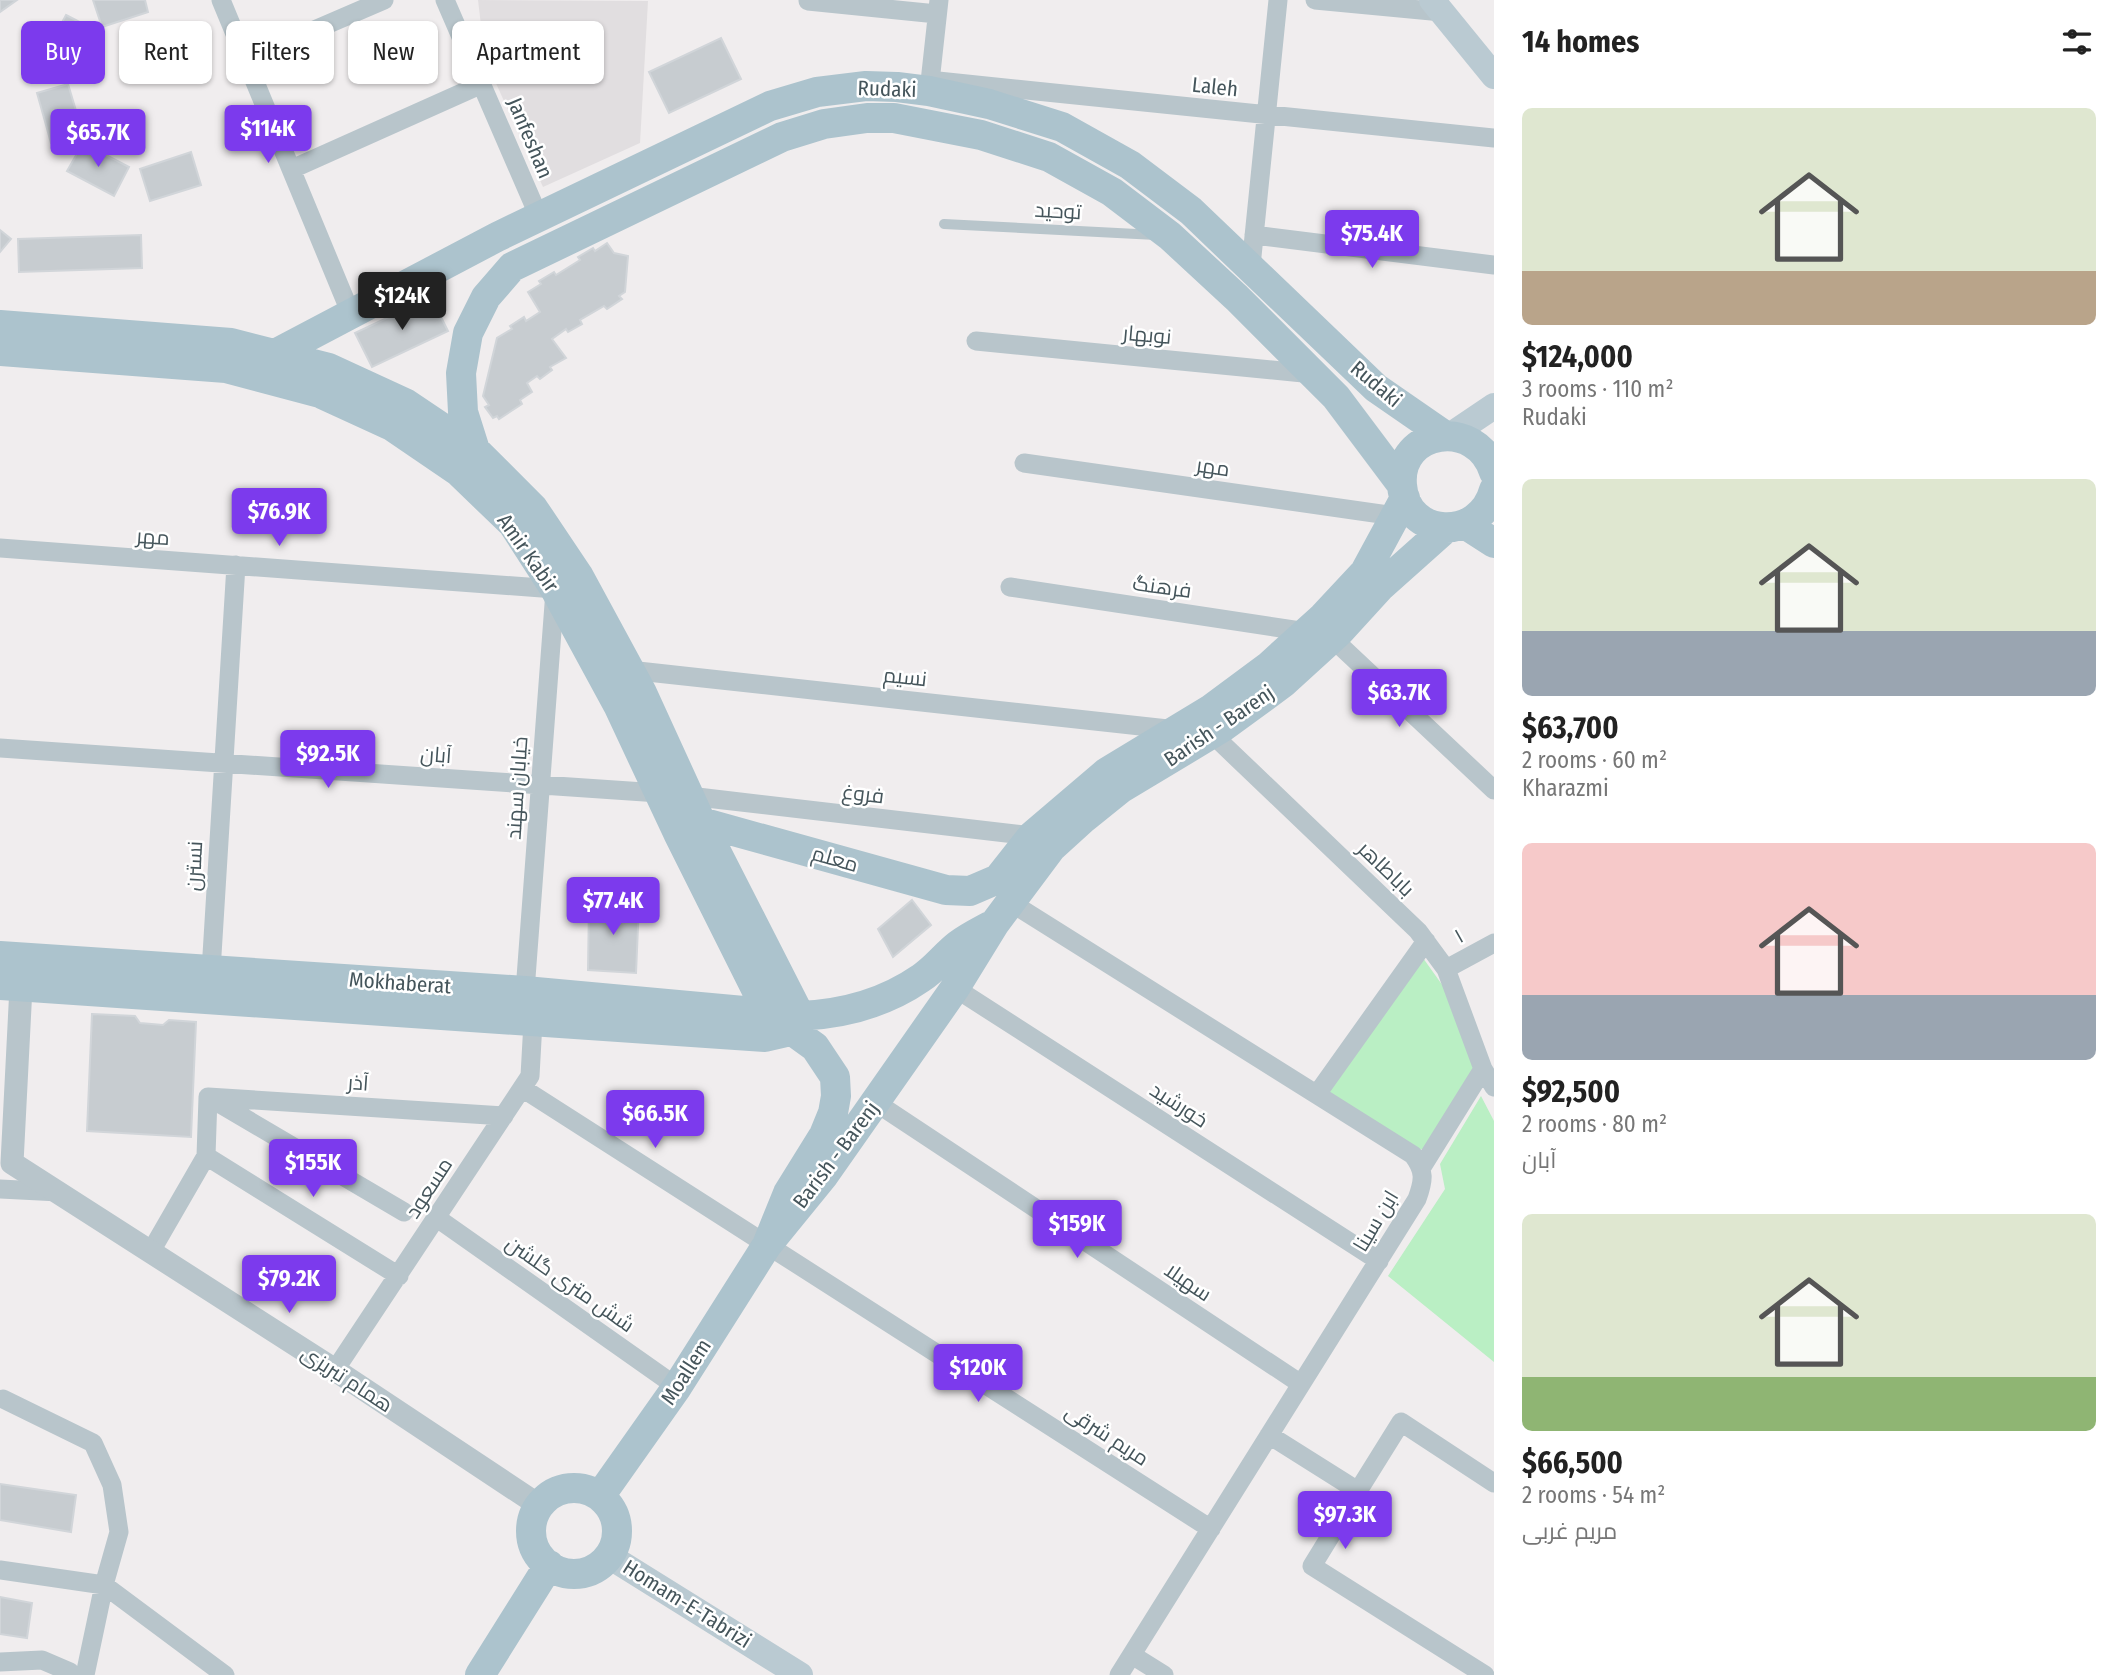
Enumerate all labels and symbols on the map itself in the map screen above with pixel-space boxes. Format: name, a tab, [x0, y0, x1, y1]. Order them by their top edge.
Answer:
street label: Laleh	[1191, 72, 1239, 102]
street label: Rudaki	[857, 75, 917, 103]
street label: Janfeshan	[501, 94, 559, 182]
pin: $114K	[219, 106, 317, 165]
pin: $65.7K	[41, 110, 155, 169]
street label: توحید	[1034, 197, 1082, 225]
pin: $75.4K	[1315, 210, 1429, 270]
pin: $124K	[353, 272, 451, 332]
street label: نوبهار	[1120, 320, 1173, 350]
street label: Rudaki	[1345, 355, 1407, 413]
street label: مهر	[1194, 452, 1231, 482]
pin: $76.9K	[222, 489, 336, 548]
street label: Amir Kabir	[492, 509, 565, 598]
street label: مهر	[134, 523, 171, 551]
street label: فرهنگ	[1131, 570, 1193, 604]
street label: نسیم	[882, 662, 928, 693]
pin: $63.7K	[1342, 670, 1456, 729]
street label: Barish - Barenj	[1159, 680, 1279, 772]
pin: $92.5K	[271, 730, 385, 790]
street label: خیابان سهند	[500, 736, 534, 840]
street label: آبان	[419, 741, 453, 769]
street label: فروغ	[840, 779, 885, 810]
street label: باباطاهر	[1352, 835, 1420, 902]
street label: نسترن	[180, 840, 208, 892]
street label: معلم	[808, 840, 861, 879]
pin: $77.4K	[556, 878, 670, 937]
street label: ۱	[1450, 923, 1468, 949]
street label: Mokhaberat	[348, 966, 452, 1000]
street label: آذر	[345, 1069, 370, 1097]
street label: خورشید	[1145, 1077, 1213, 1133]
pin: $66.5K	[598, 1090, 712, 1150]
street label: Barish - Barenj	[787, 1096, 885, 1214]
pin: $155K	[264, 1140, 362, 1199]
street label: مسعود	[400, 1153, 458, 1223]
street label: ابن سینا	[1348, 1186, 1404, 1256]
pin: $159K	[1028, 1200, 1126, 1260]
street label: شش متری گلشن	[501, 1230, 639, 1338]
pin: $79.2K	[232, 1256, 346, 1315]
street label: سهیلا	[1159, 1257, 1217, 1307]
street label: Moallem	[655, 1334, 717, 1410]
street label: همام تبریزی	[296, 1340, 398, 1419]
pin: $120K	[929, 1344, 1027, 1404]
street label: مریم شرقی	[1060, 1398, 1154, 1473]
pin: $97.3K	[1288, 1492, 1402, 1551]
street label: Homam-E-Tabrizi	[618, 1554, 756, 1654]

